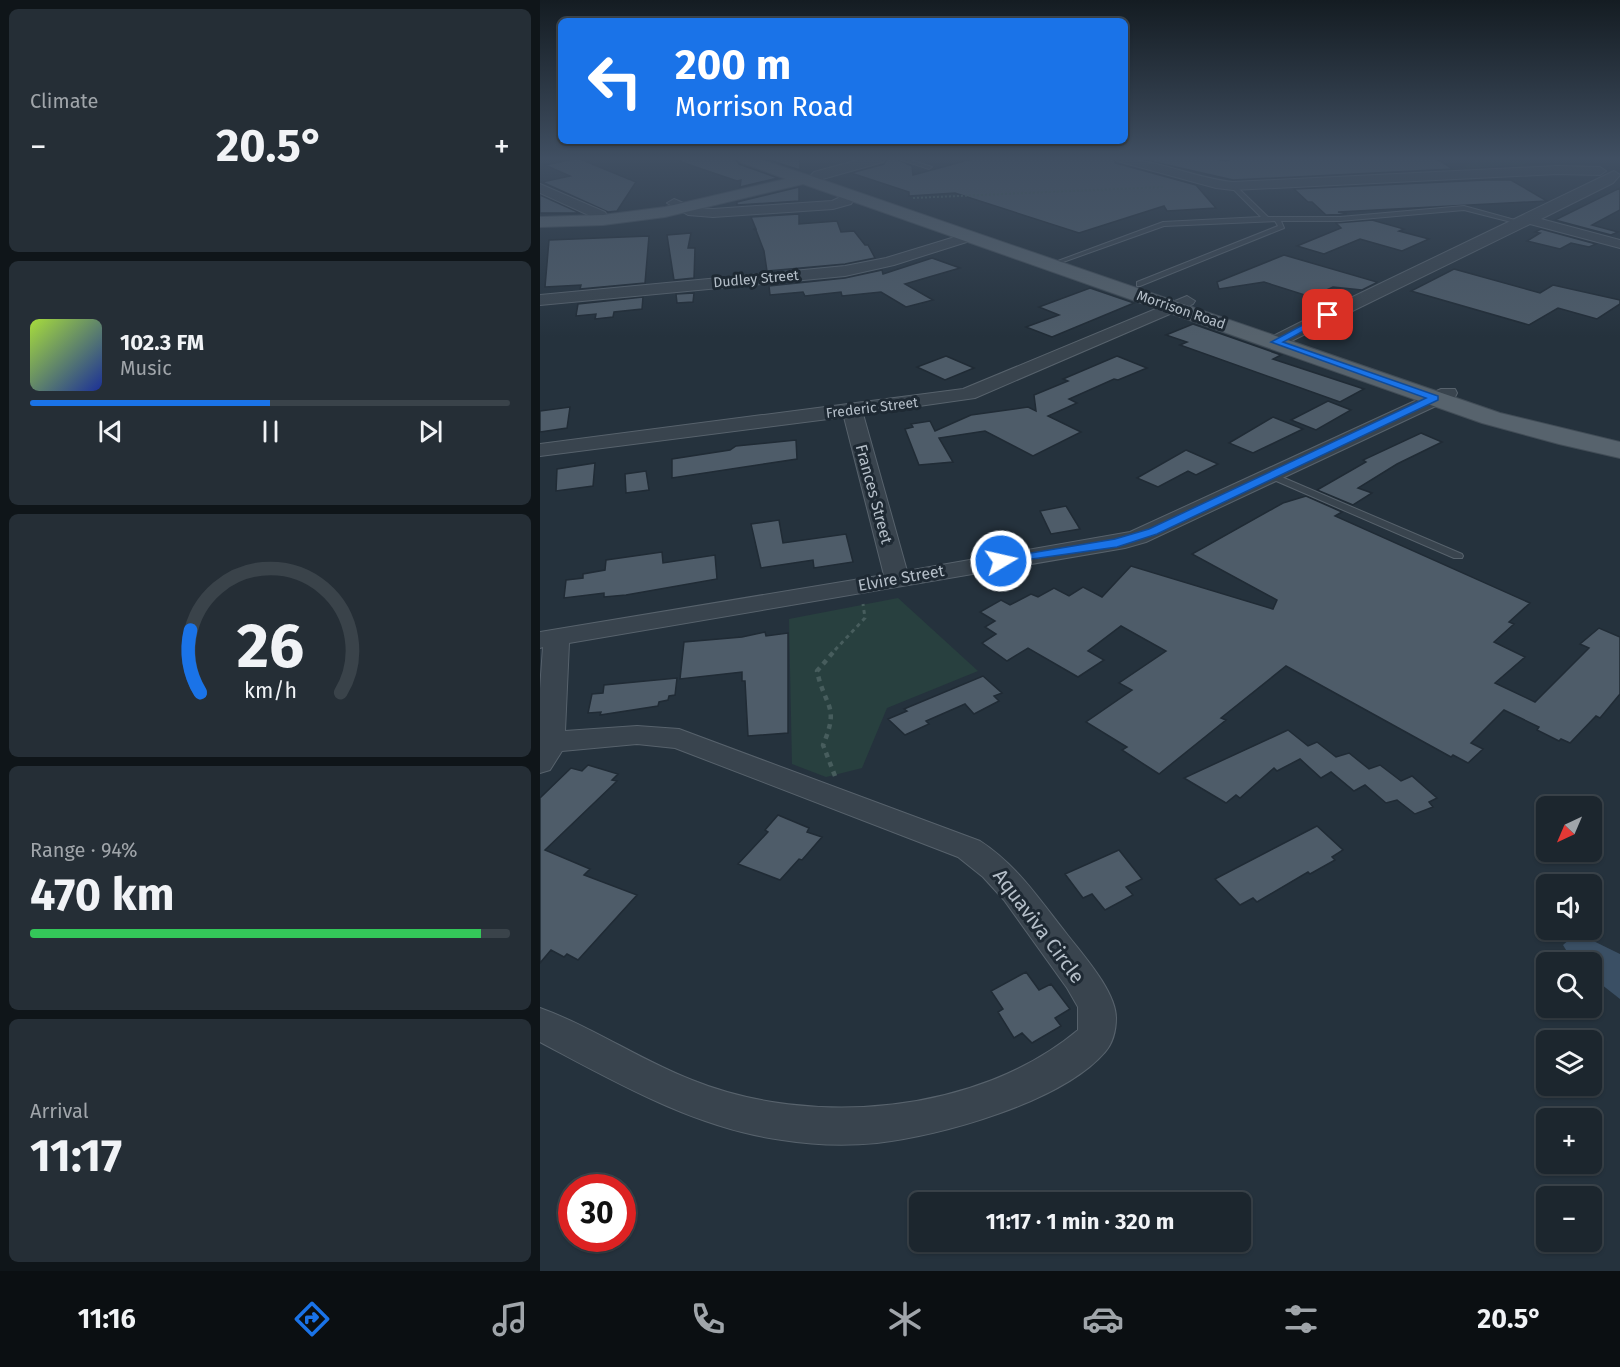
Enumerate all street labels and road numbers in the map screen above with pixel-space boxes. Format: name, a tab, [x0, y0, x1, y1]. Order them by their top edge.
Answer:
street label: Dudley Street	[713, 267, 800, 291]
street label: Morrison Road	[1134, 287, 1228, 333]
street label: Frederic Street	[825, 394, 920, 422]
street label: Frances Street	[852, 442, 896, 546]
street label: Elvire Street	[856, 561, 946, 595]
street label: Aquaviva Circle	[988, 864, 1090, 988]

